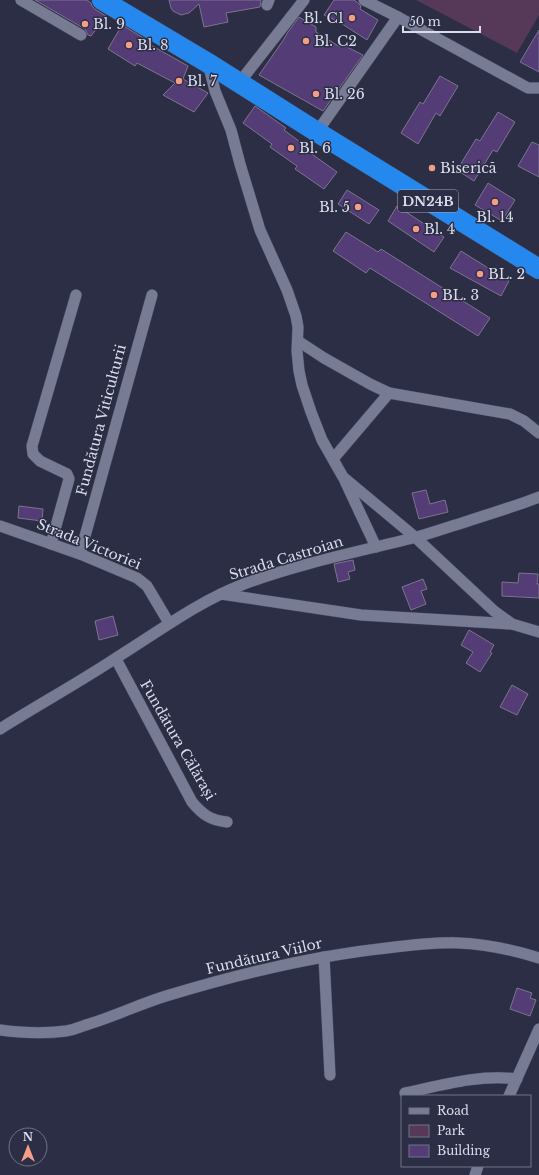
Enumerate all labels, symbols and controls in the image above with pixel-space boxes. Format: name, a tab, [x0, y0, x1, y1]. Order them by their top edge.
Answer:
scale bar	[403, 8, 480, 34]
place label: Bl. C1	[304, 9, 344, 27]
marker: Bl. C1	[347, 13, 357, 23]
text: 50 m	[409, 14, 441, 29]
place label: Bl. 9	[93, 15, 125, 33]
marker: Bl. 9	[80, 19, 90, 29]
place label: Bl. C2	[314, 32, 357, 50]
place label: Bl. 8	[137, 36, 169, 54]
marker: Bl. C2	[301, 36, 311, 46]
marker: Bl. 8	[124, 40, 134, 50]
place label: Bl. 7	[187, 72, 218, 90]
marker: Bl. 7	[174, 76, 184, 86]
place label: Bl. 26	[324, 85, 365, 103]
marker: Bl. 26	[311, 89, 321, 99]
place label: Bl. 6	[299, 139, 331, 157]
marker: Bl. 6	[286, 143, 296, 153]
place label: Biserică	[440, 159, 497, 177]
marker: Biserică	[427, 163, 437, 173]
road number: DN24B	[398, 190, 458, 212]
marker: Bl. 14	[490, 197, 500, 207]
place label: Bl. 5	[319, 198, 350, 216]
marker: Bl. 5	[353, 202, 363, 212]
place label: Bl. 14	[476, 208, 514, 226]
place label: Bl. 4	[424, 220, 455, 238]
marker: Bl. 4	[411, 224, 421, 234]
place label: BL. 2	[488, 265, 525, 283]
marker: BL. 2	[475, 269, 485, 279]
place label: BL. 3	[442, 286, 479, 304]
marker: BL. 3	[429, 290, 439, 300]
street label: Fundătura Viticulturii	[72, 342, 130, 498]
street label: Strada Victoriei	[34, 515, 144, 573]
street label: Strada Castroian	[227, 532, 346, 584]
street label: Fundătura Călărași	[136, 677, 220, 803]
street label: Fundătura Viilor	[204, 934, 324, 978]
legend	[401, 1095, 531, 1167]
text: Road	[437, 1103, 469, 1118]
text: Park	[437, 1123, 465, 1138]
north arrow	[8, 1127, 48, 1167]
text: N	[23, 1130, 34, 1144]
text: Building	[437, 1143, 491, 1158]

